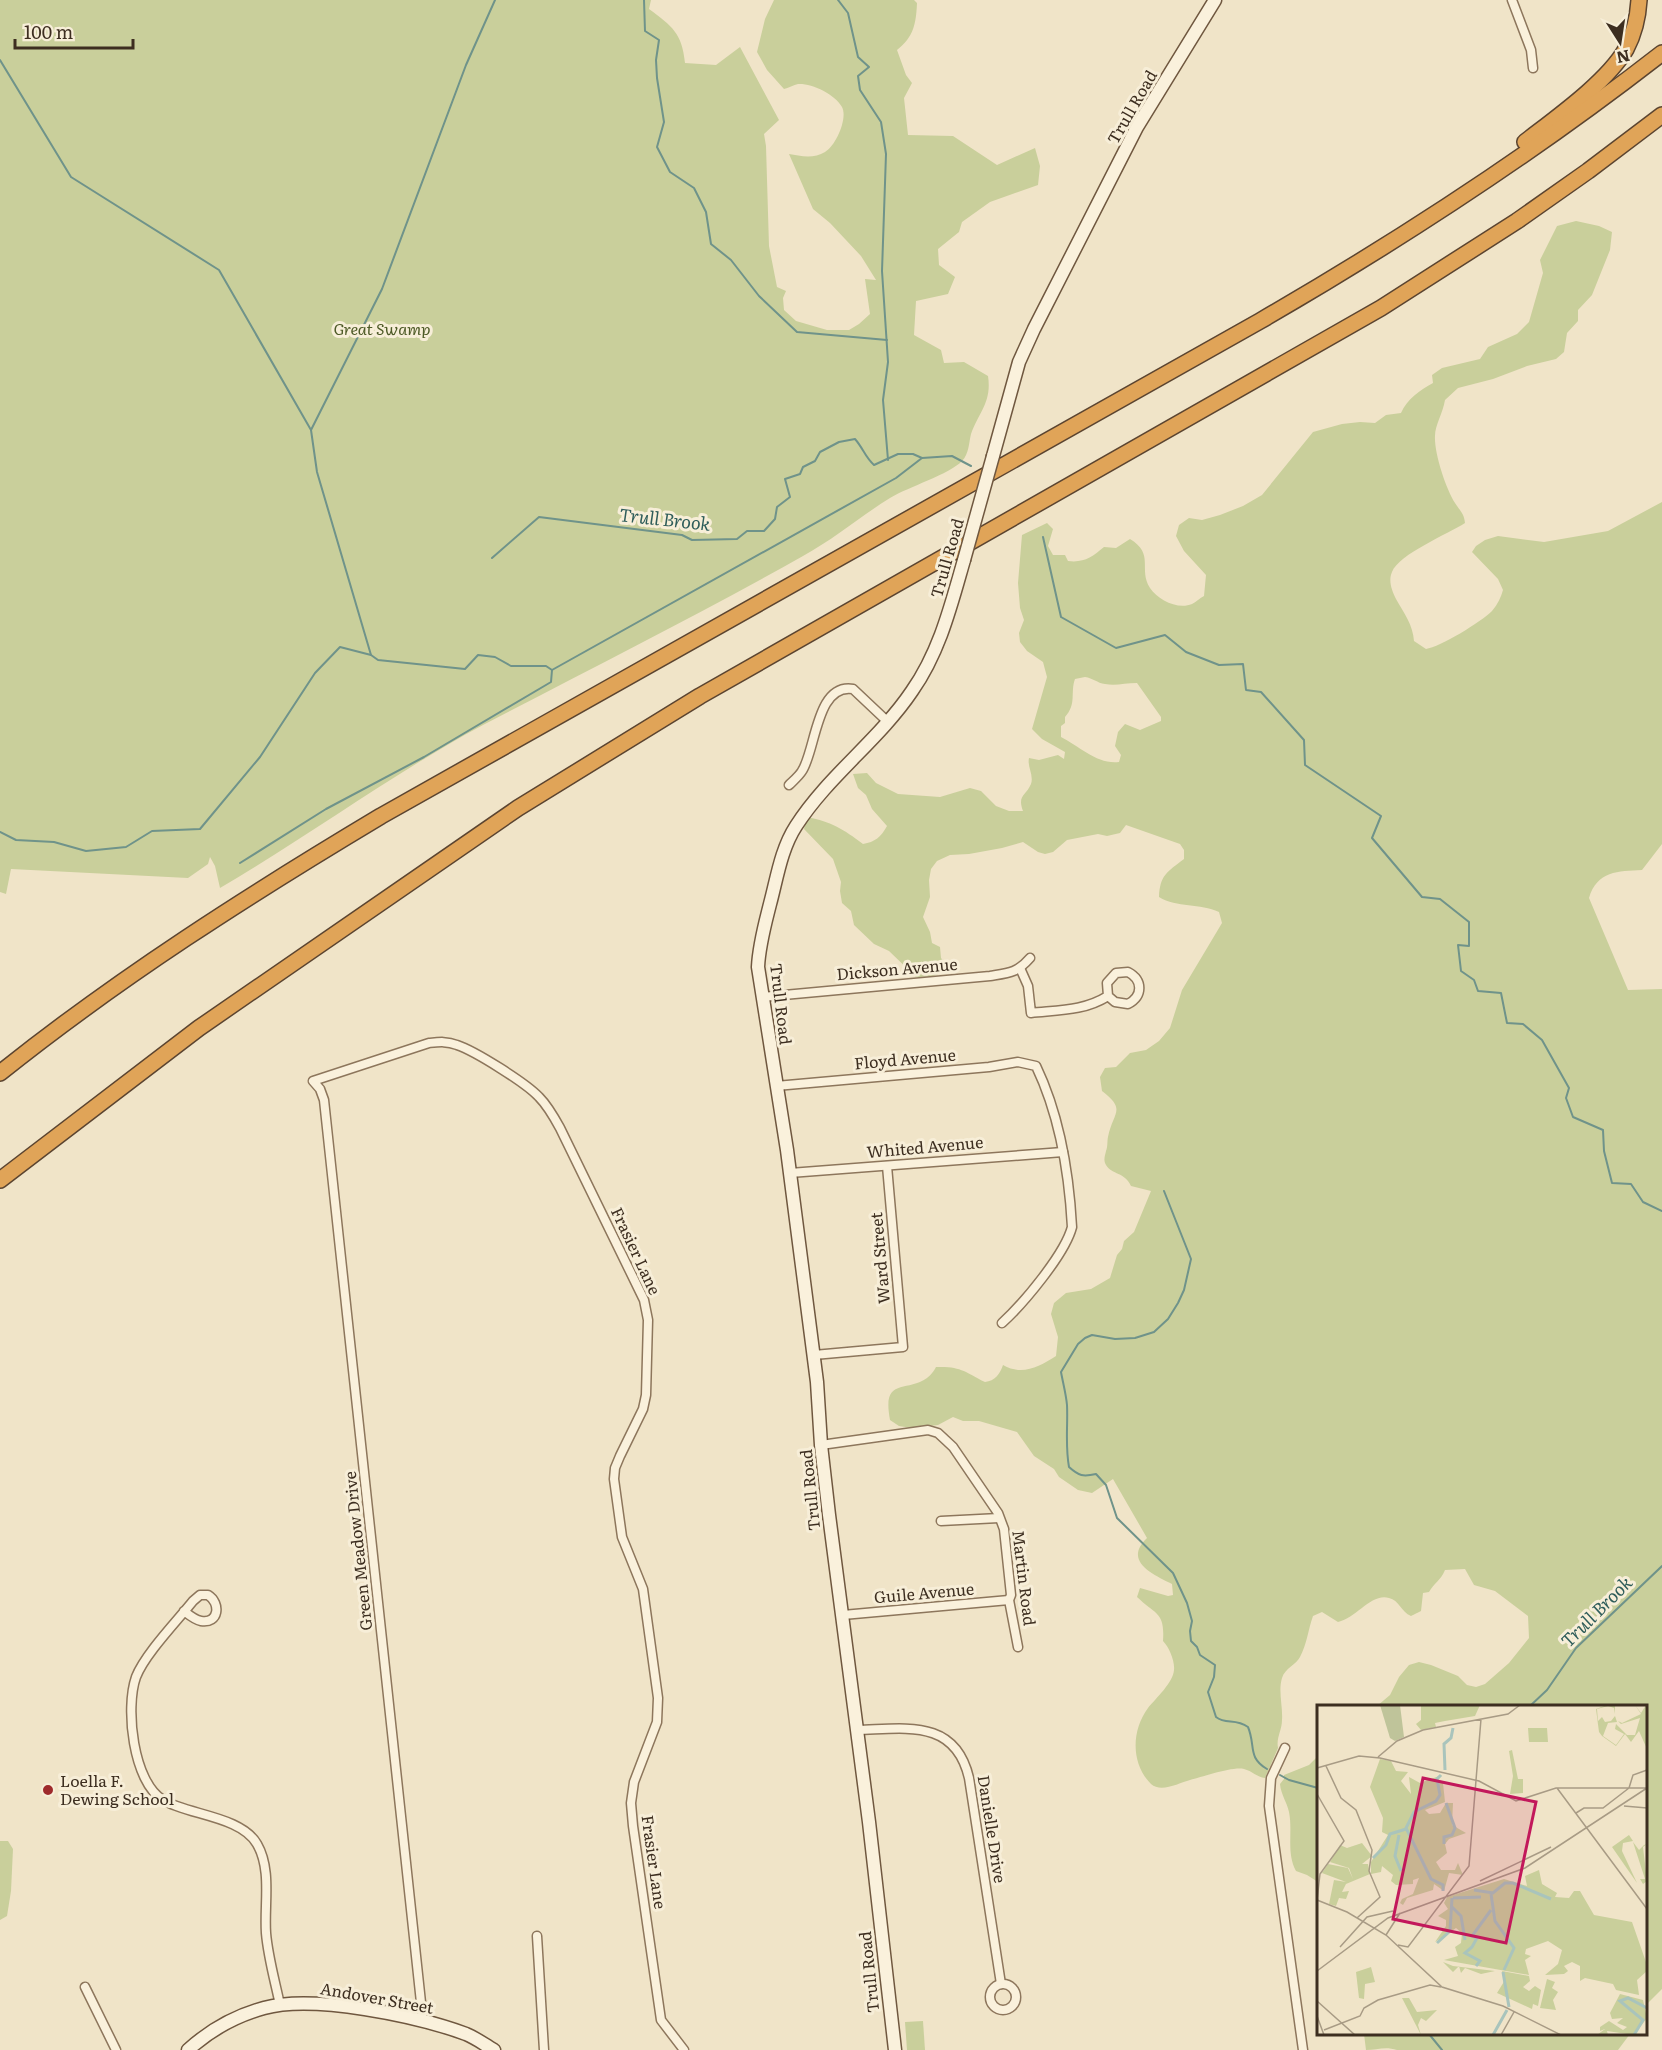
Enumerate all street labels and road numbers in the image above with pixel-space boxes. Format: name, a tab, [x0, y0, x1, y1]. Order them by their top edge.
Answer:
street label: Trull Road	[1100, 65, 1162, 148]
street label: Trull Road	[923, 515, 969, 600]
street label: Dickson Avenue	[835, 951, 959, 985]
street label: Trull Road	[765, 962, 799, 1046]
street label: Floyd Avenue	[853, 1042, 957, 1074]
street label: Whited Avenue	[866, 1129, 984, 1163]
street label: Frasier Lane	[606, 1203, 668, 1298]
street label: Ward Street	[863, 1211, 895, 1305]
street label: Trull Road	[793, 1448, 825, 1532]
street label: Green Meadow Drive	[337, 1470, 377, 1632]
street label: Martin Road	[1007, 1529, 1043, 1627]
street label: Guile Avenue	[873, 1576, 975, 1608]
street label: Danielle Drive	[973, 1773, 1013, 1884]
street label: Frasier Lane	[637, 1813, 673, 1910]
street label: Trull Road	[852, 1930, 884, 2014]
street label: Andover Street	[319, 1975, 436, 2019]

